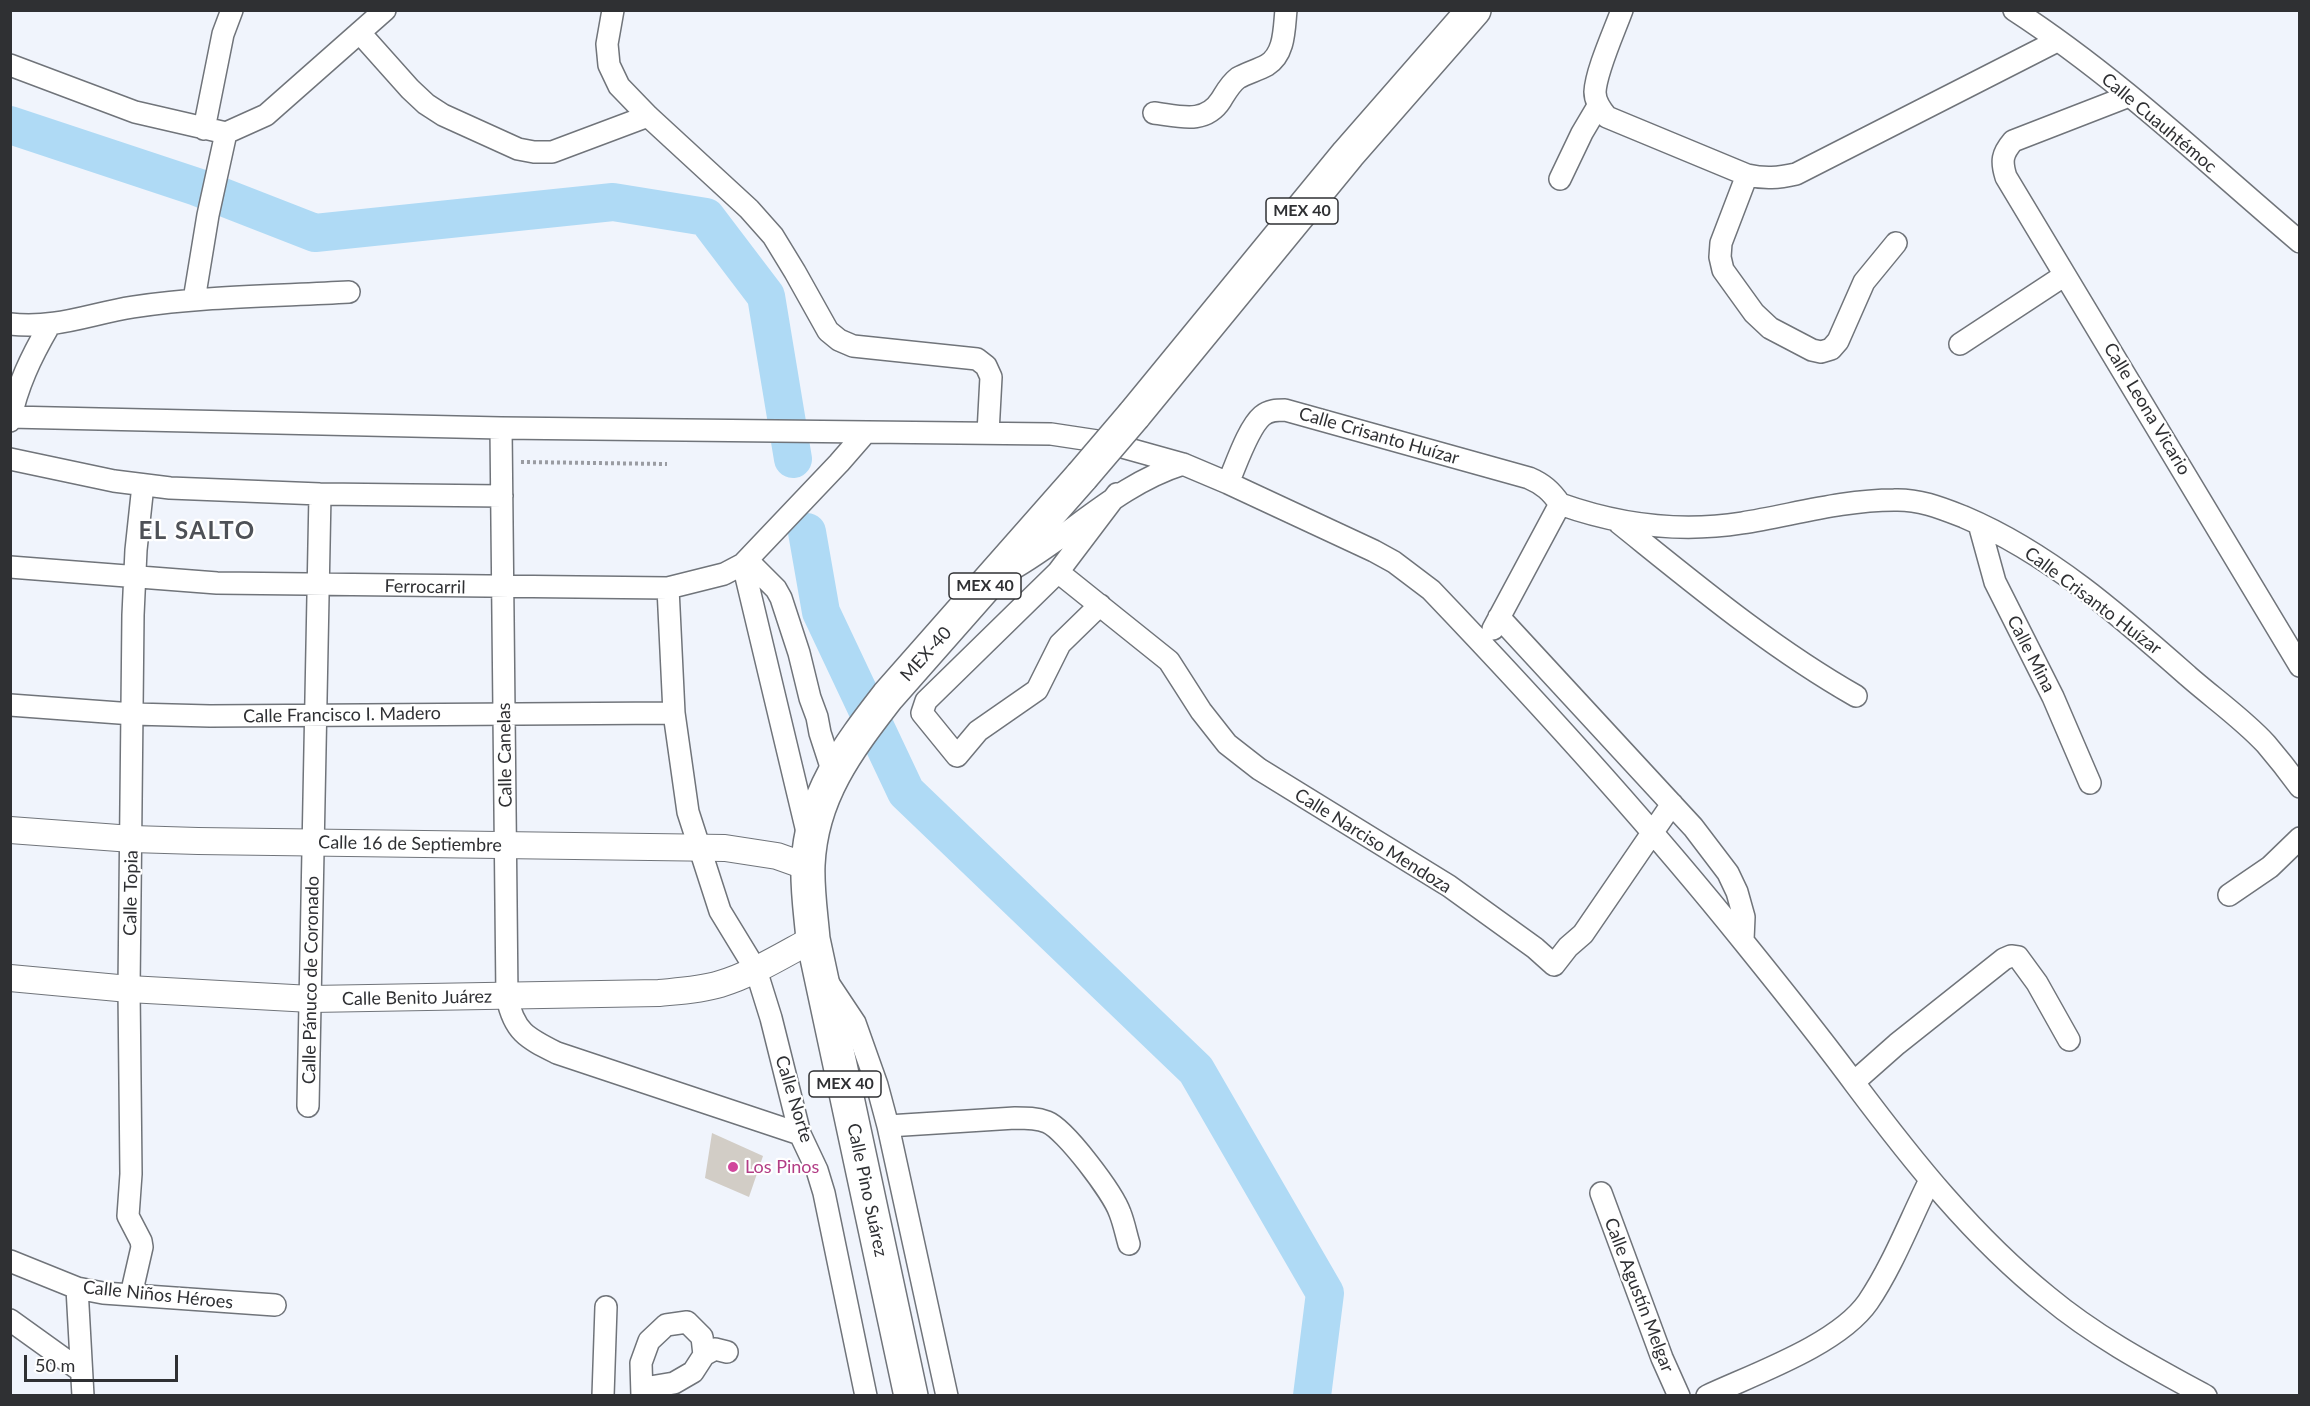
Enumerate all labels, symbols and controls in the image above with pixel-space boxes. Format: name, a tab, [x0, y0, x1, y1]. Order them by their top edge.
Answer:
street label: Calle Cuauhtémoc	[2097, 68, 2221, 178]
road number: MEX 40	[1266, 198, 1338, 224]
street label: Calle Leona Vicario	[2099, 339, 2195, 479]
street label: Calle Crisanto Huízar	[1296, 403, 1462, 469]
district label: EL SALTO	[138, 517, 256, 545]
street label: Calle Crisanto Huízar	[2020, 542, 2166, 660]
road number: MEX 40	[949, 573, 1021, 599]
street label: Ferrocarril	[384, 575, 466, 599]
street label: Calle Mina	[2002, 612, 2060, 696]
street label: MEX-40	[896, 622, 956, 686]
street label: Calle Francisco I. Madero	[243, 702, 441, 728]
street label: Calle Canelas	[493, 702, 517, 808]
street label: Calle Narciso Mendoza	[1291, 784, 1455, 898]
street label: Calle 16 de Septiembre	[318, 832, 502, 856]
street label: Calle Topia	[119, 850, 143, 936]
street label: Calle Pánuco de Coronado	[298, 876, 324, 1084]
street label: Calle Benito Juárez	[342, 986, 492, 1010]
street label: Calle Norte	[771, 1053, 817, 1145]
road number: MEX 40	[809, 1071, 881, 1097]
street label: Calle Pino Suárez	[842, 1121, 892, 1259]
place label: Los Pinos	[745, 1156, 819, 1178]
marker: Los Pinos	[726, 1160, 740, 1174]
street label: Calle Agustín Melgar	[1600, 1215, 1678, 1375]
street label: Calle Niños Héroes	[82, 1276, 234, 1314]
scale bar	[27, 1343, 182, 1381]
text: 50 m	[35, 1354, 75, 1376]

